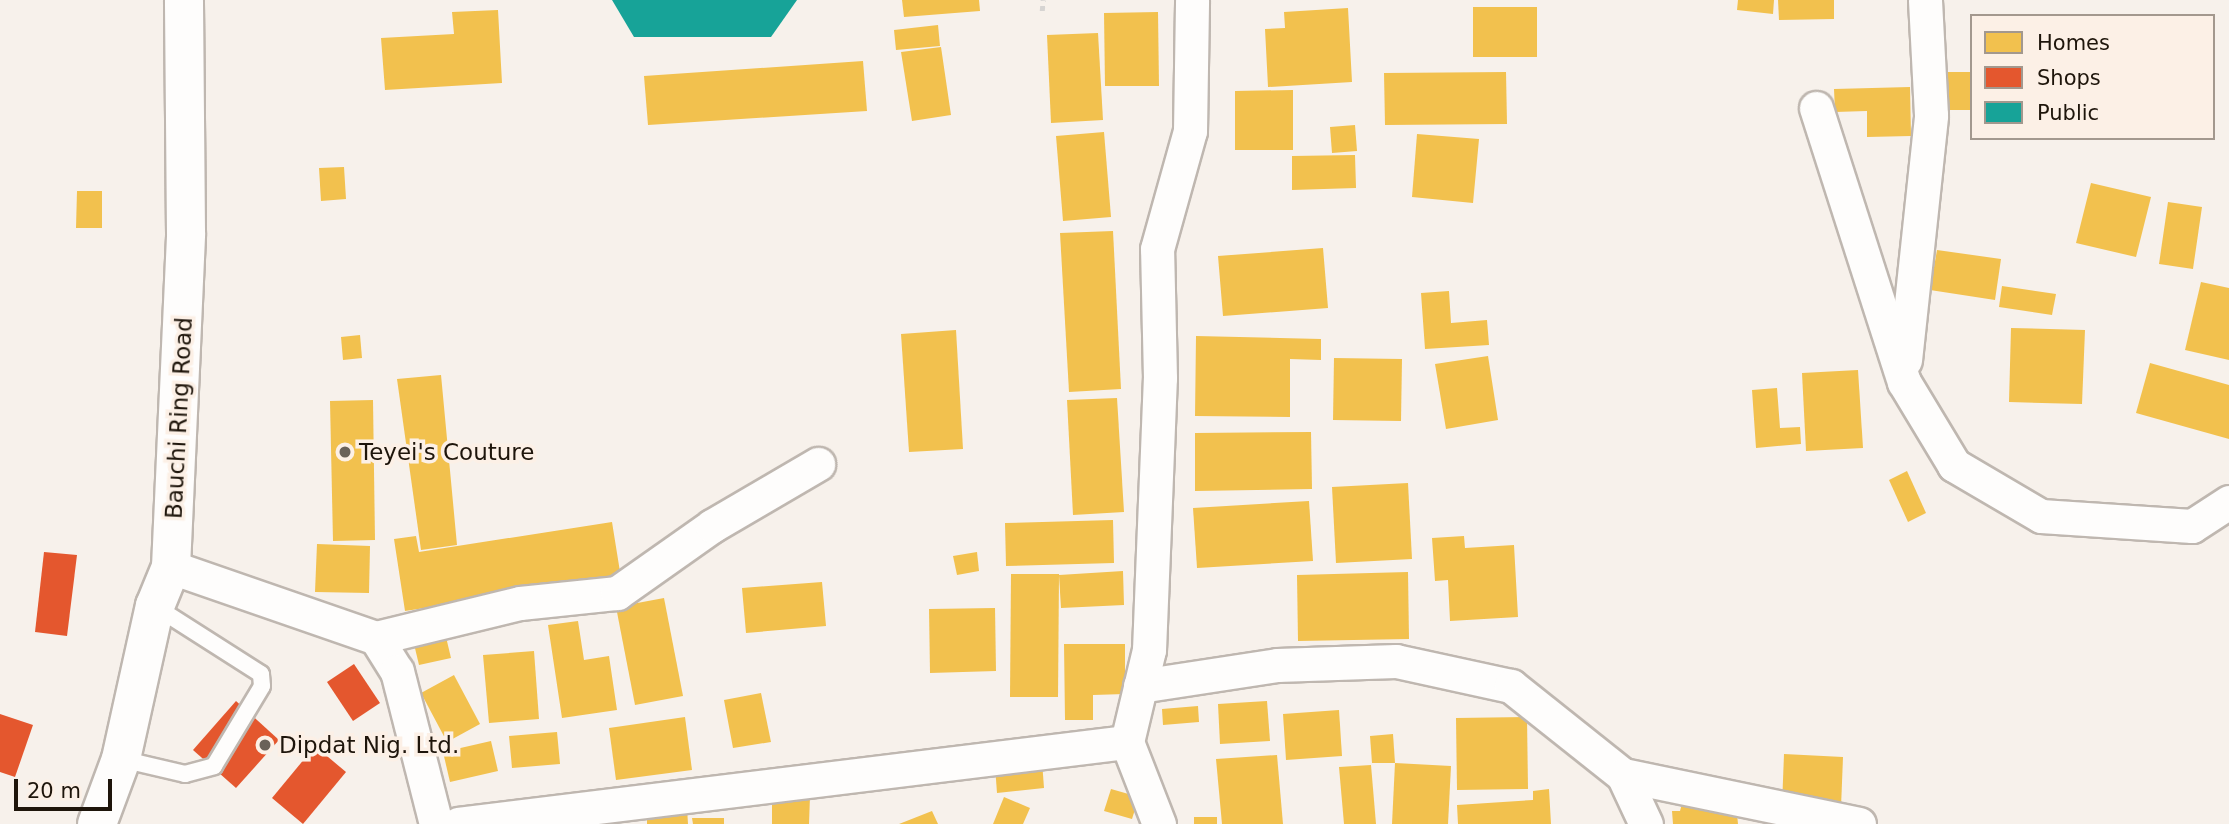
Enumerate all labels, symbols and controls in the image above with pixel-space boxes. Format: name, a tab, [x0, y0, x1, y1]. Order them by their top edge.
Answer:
legend	[1970, 14, 2215, 140]
text: Homes	[2037, 31, 2110, 55]
text: Shops	[2037, 66, 2101, 90]
text: Public	[2037, 101, 2099, 125]
street label: Bauchi Ring Road	[160, 316, 198, 520]
place label: Teyei's Couture	[359, 438, 534, 466]
marker: Teyei's Couture	[337, 444, 353, 460]
place label: Dipdat Nig. Ltd.	[279, 731, 459, 759]
marker: Dipdat Nig. Ltd.	[257, 737, 273, 753]
scale bar	[18, 764, 116, 808]
text: 20 m	[27, 779, 81, 803]

